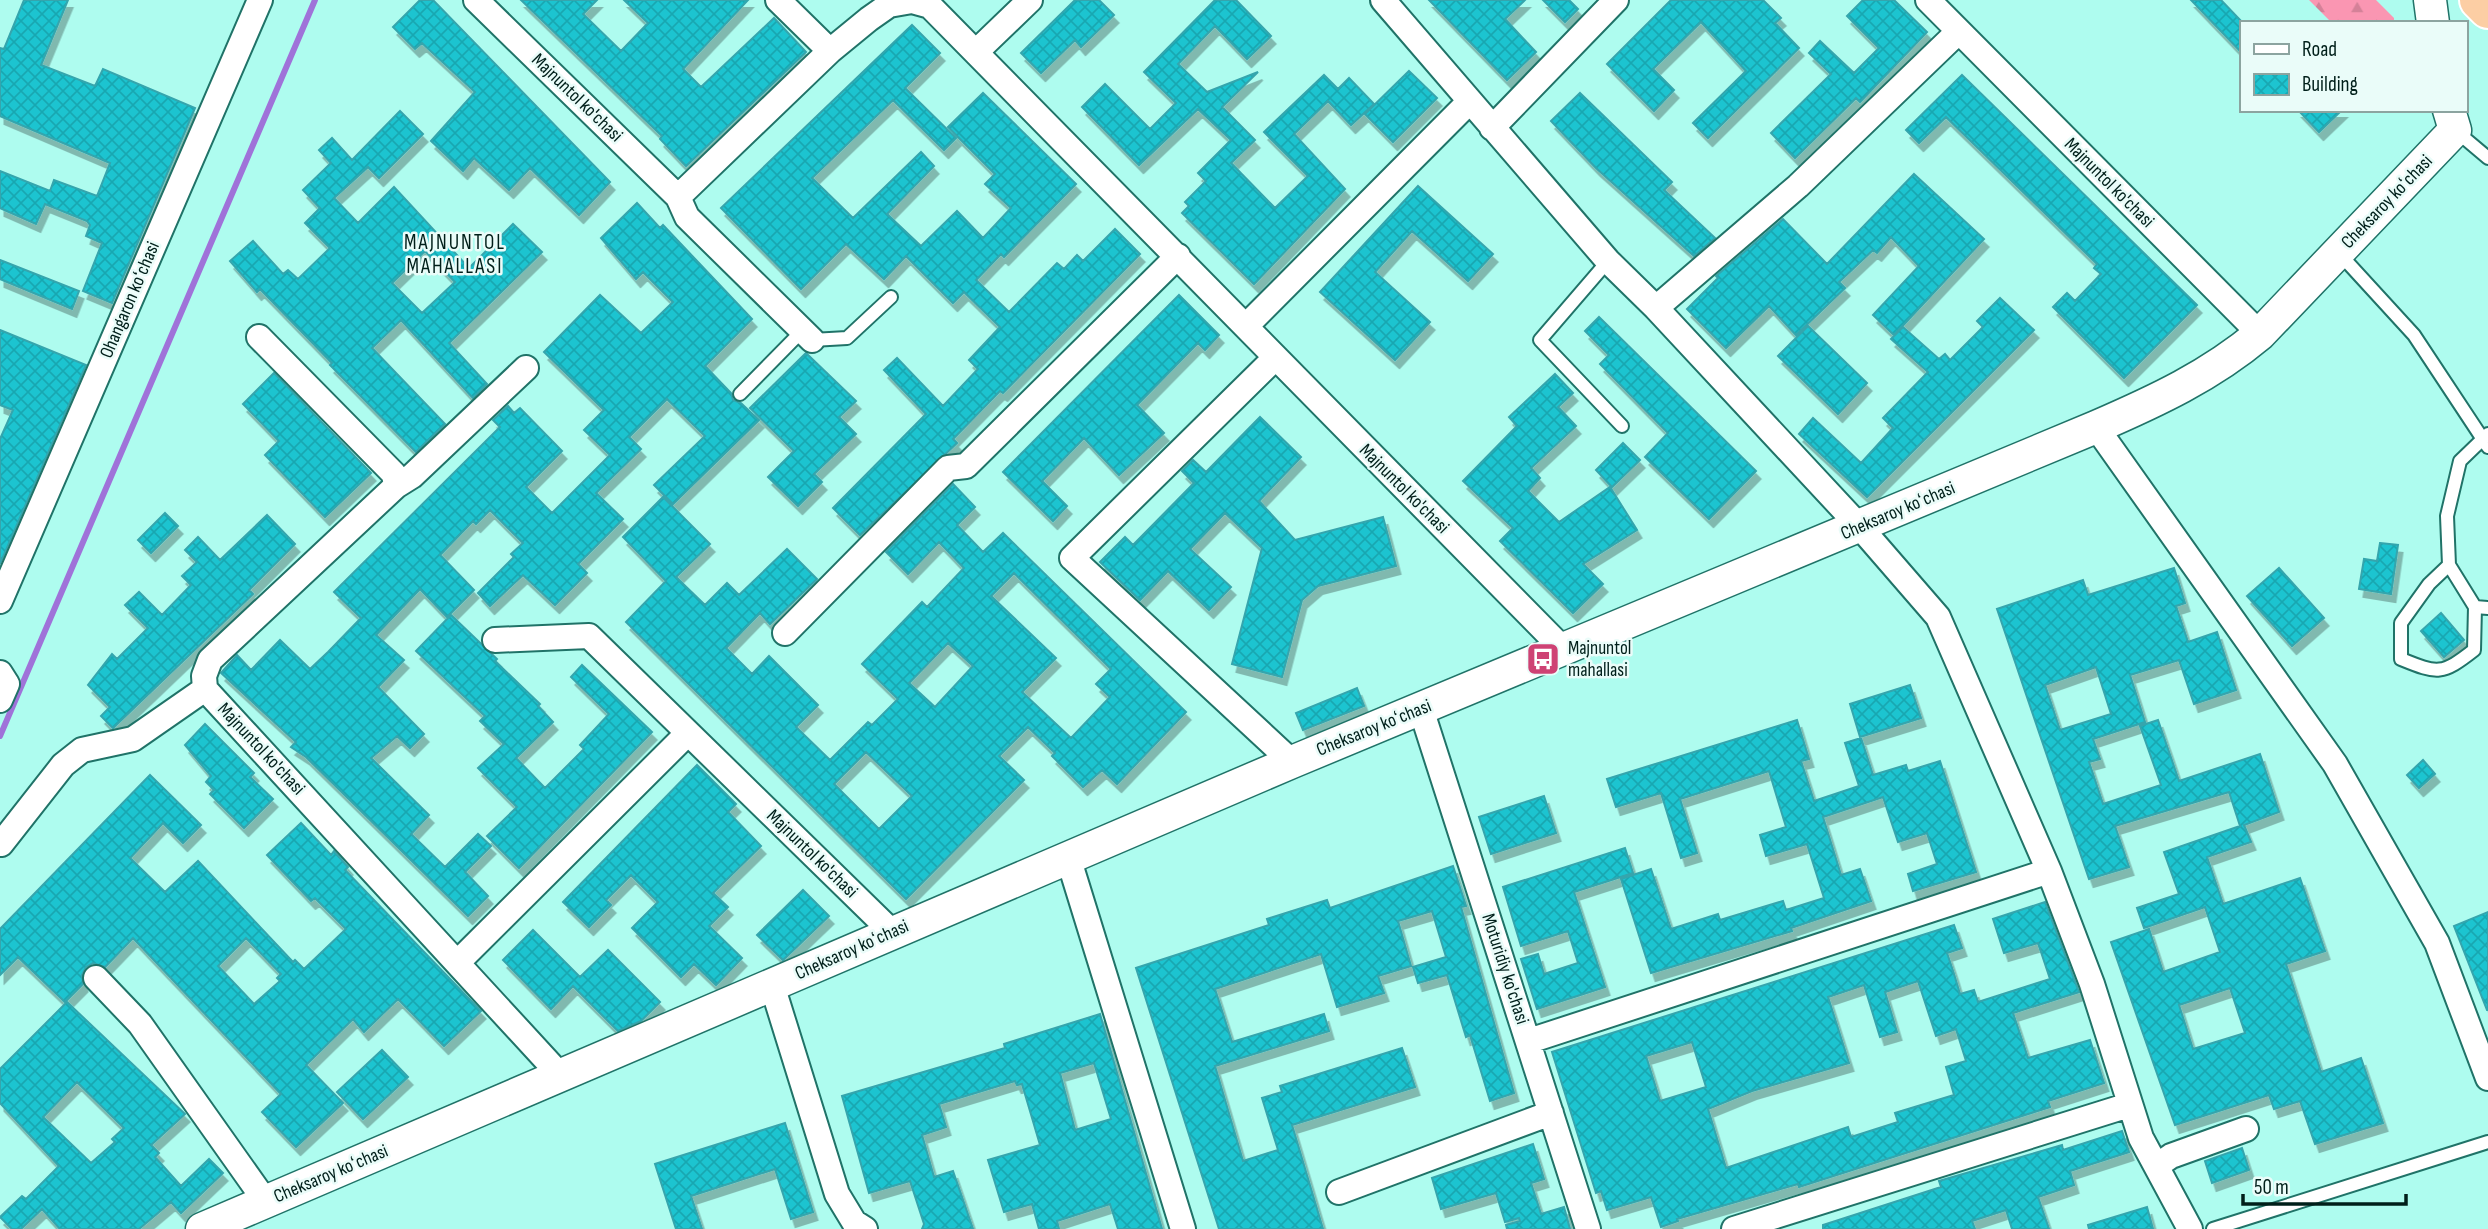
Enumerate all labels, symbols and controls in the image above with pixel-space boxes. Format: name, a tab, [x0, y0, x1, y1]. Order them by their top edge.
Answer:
legend	[2240, 21, 2467, 112]
text: Road	[2302, 37, 2337, 62]
street label: Majnuntol ko'chasi	[527, 49, 627, 147]
text: Building	[2302, 72, 2358, 97]
street label: Majnuntol ko'chasi	[2059, 133, 2159, 233]
street label: Cheksaroy koʻchasi	[2336, 150, 2438, 254]
district label: MAJNUNTOL MAHALLASI	[404, 230, 506, 279]
street label: Ohangaron koʻchasi	[95, 238, 165, 362]
street label: Majnuntol ko'chasi	[1354, 439, 1454, 539]
street label: Cheksaroy koʻchasi	[1837, 477, 1959, 545]
place label: Majnuntol mahallasi	[1568, 637, 1631, 682]
bus stop icon: Majnuntol mahallasi	[1524, 640, 1562, 678]
street label: Cheksaroy koʻchasi	[1313, 695, 1435, 761]
street label: Majnuntol ko'chasi	[212, 698, 310, 800]
street label: Majnuntol ko'chasi	[762, 805, 862, 903]
street label: Moturidiy ko'chasi	[1476, 911, 1534, 1027]
street label: Cheksaroy koʻchasi	[792, 915, 912, 985]
street label: Cheksaroy koʻchasi	[270, 1140, 392, 1208]
scale bar	[2243, 1162, 2406, 1206]
text: 50 m	[2254, 1175, 2289, 1200]

